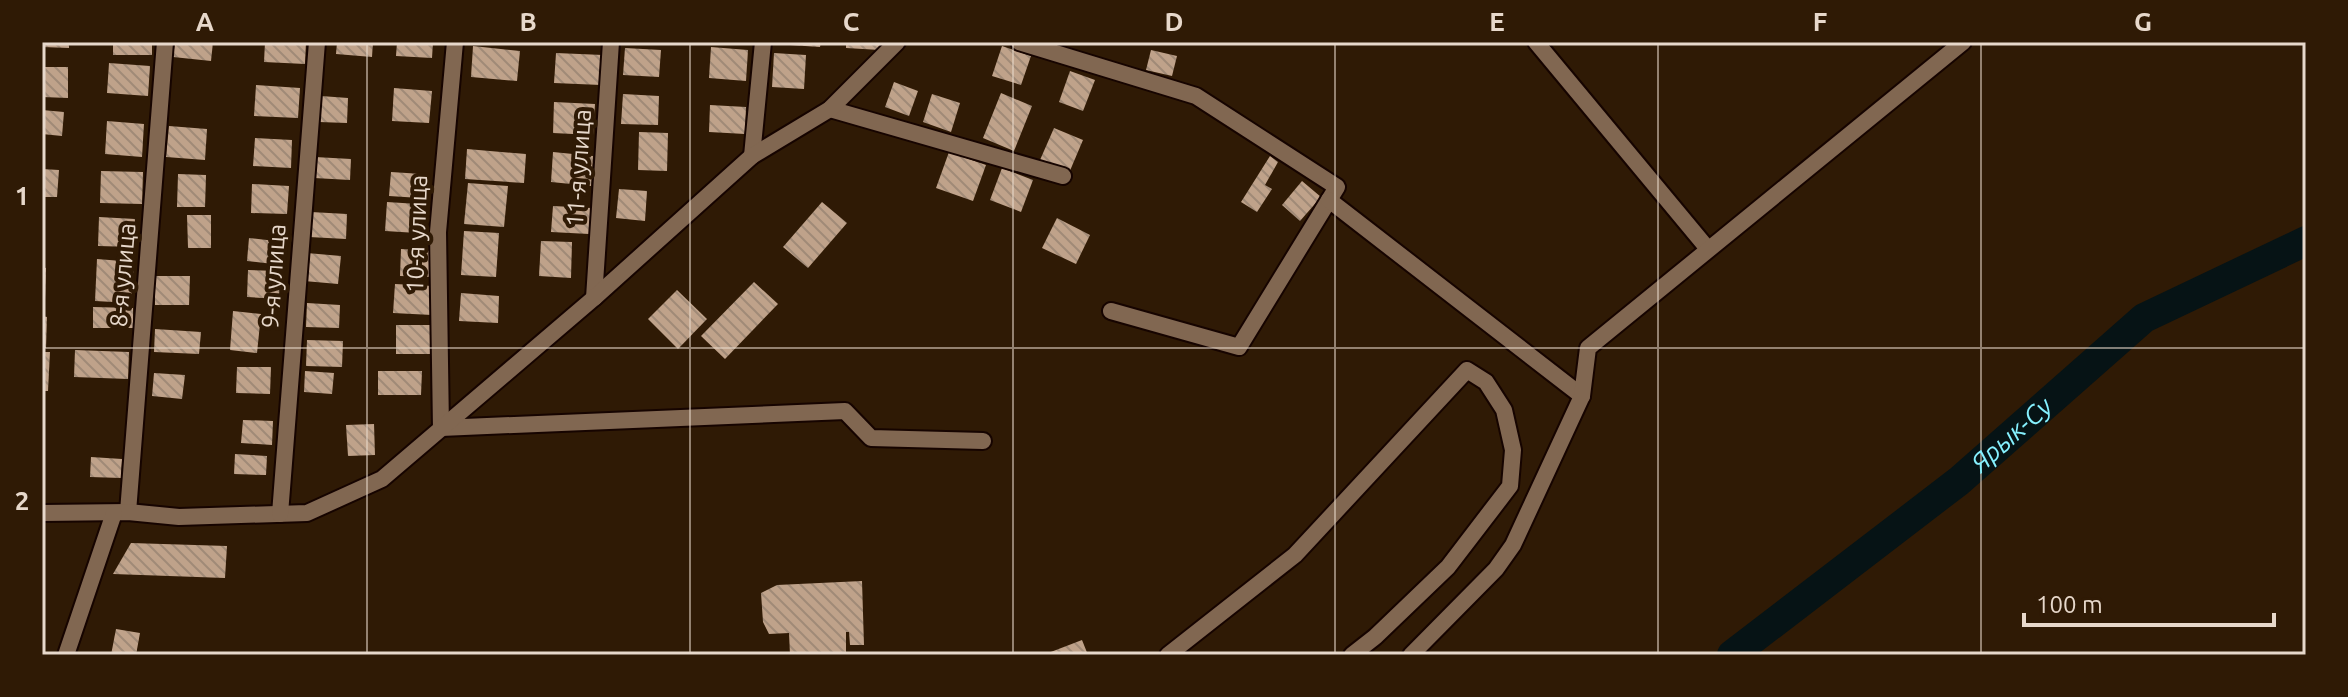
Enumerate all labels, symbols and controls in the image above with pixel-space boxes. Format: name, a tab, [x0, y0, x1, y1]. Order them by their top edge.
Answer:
text: A	[196, 7, 215, 36]
text: B	[519, 7, 537, 36]
text: C	[843, 7, 860, 36]
text: D	[1165, 7, 1183, 36]
text: E	[1489, 7, 1505, 36]
text: F	[1813, 7, 1827, 36]
text: G	[2134, 7, 2152, 36]
street label: 11-я улица	[561, 108, 596, 228]
street label: 10-я улица	[401, 174, 432, 293]
text: 1	[15, 181, 29, 210]
street label: 8-я улица	[104, 222, 141, 328]
street label: 9-я улица	[256, 223, 291, 329]
water label: Ярык-Су	[1964, 391, 2058, 478]
text: 2	[15, 486, 29, 515]
scale bar	[2024, 577, 2274, 627]
text: 100 m	[2036, 591, 2103, 618]

